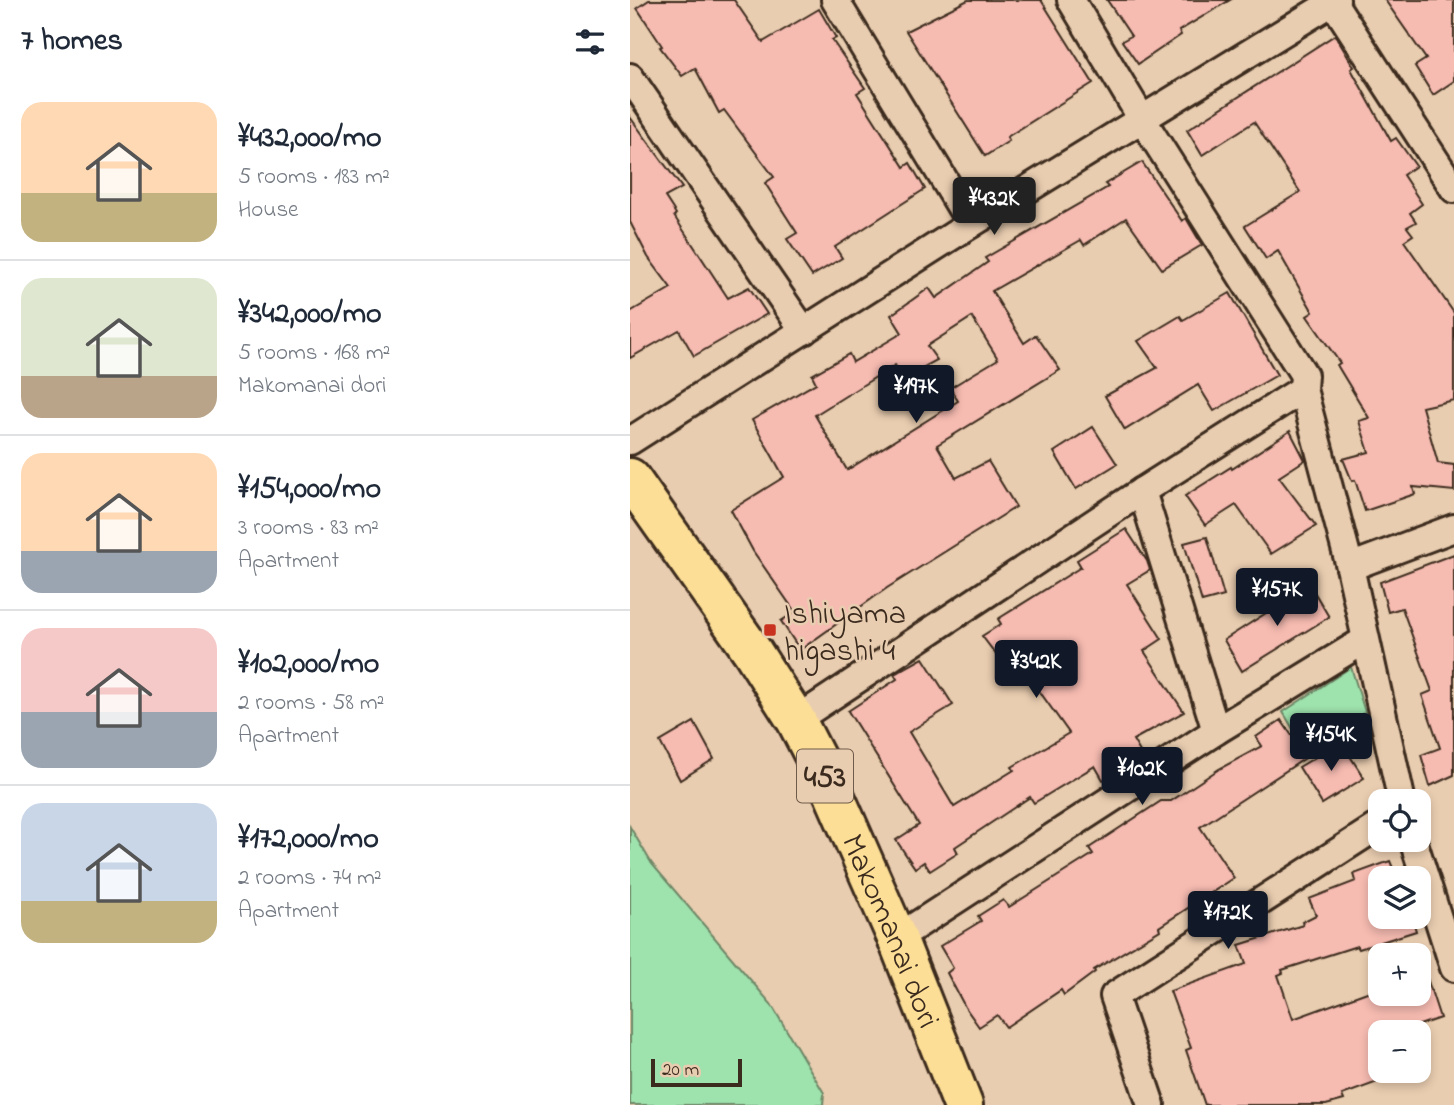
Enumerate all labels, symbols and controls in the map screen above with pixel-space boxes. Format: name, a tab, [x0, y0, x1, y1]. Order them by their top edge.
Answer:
text: 7 homes	[21, 20, 123, 64]
icon: filters	[571, 23, 609, 61]
text: ¥432,000/mo	[238, 117, 382, 161]
icon: home	[77, 130, 161, 214]
text: 5 rooms · 183 m²	[238, 161, 390, 194]
pin: ¥432K	[945, 177, 1043, 237]
text: ¥432K	[969, 183, 1019, 216]
text: House	[238, 194, 298, 227]
text: ¥342,000/mo	[238, 293, 382, 337]
icon: home	[77, 306, 161, 390]
text: 5 rooms · 168 m²	[238, 337, 390, 370]
pin: ¥197K	[867, 366, 965, 425]
text: Makomanai dori	[238, 370, 387, 403]
text: ¥197K	[894, 371, 938, 404]
text: ¥154,000/mo	[238, 468, 381, 512]
icon: home	[77, 481, 161, 565]
text: 3 rooms · 83 m²	[238, 512, 379, 545]
text: Apartment	[238, 545, 339, 578]
pin: ¥157K	[1228, 568, 1326, 628]
text: ¥157K	[1252, 574, 1302, 607]
place label: Ishiyama higashi 4	[784, 592, 906, 676]
marker: Ishiyama higashi 4	[762, 622, 778, 638]
pin: ¥342K	[987, 640, 1085, 700]
text: ¥102,000/mo	[238, 643, 379, 687]
text: ¥342K	[1011, 646, 1061, 679]
icon: home	[77, 656, 161, 740]
text: 2 rooms · 58 m²	[238, 687, 384, 720]
pin: ¥154K	[1282, 714, 1380, 773]
text: ¥154K	[1306, 719, 1356, 752]
text: Apartment	[238, 720, 339, 753]
pin: ¥102K	[1093, 748, 1191, 807]
road number: 453	[797, 750, 853, 803]
text: ¥102K	[1118, 753, 1166, 786]
map controls	[1368, 789, 1431, 1083]
button: locate	[1368, 789, 1431, 852]
text: ¥172,000/mo	[238, 818, 379, 862]
street label: Makomanai dori	[827, 827, 950, 1036]
icon: home	[77, 831, 161, 915]
text: 2 rooms · 74 m²	[238, 862, 382, 895]
button: layers	[1368, 866, 1431, 929]
pin: ¥172K	[1179, 892, 1277, 951]
text: Apartment	[238, 895, 339, 928]
text: ¥172K	[1204, 897, 1252, 930]
button: +	[1368, 943, 1431, 1006]
button: −	[1368, 1020, 1431, 1083]
scale bar	[651, 1056, 742, 1088]
text: 20 m	[662, 1057, 699, 1084]

